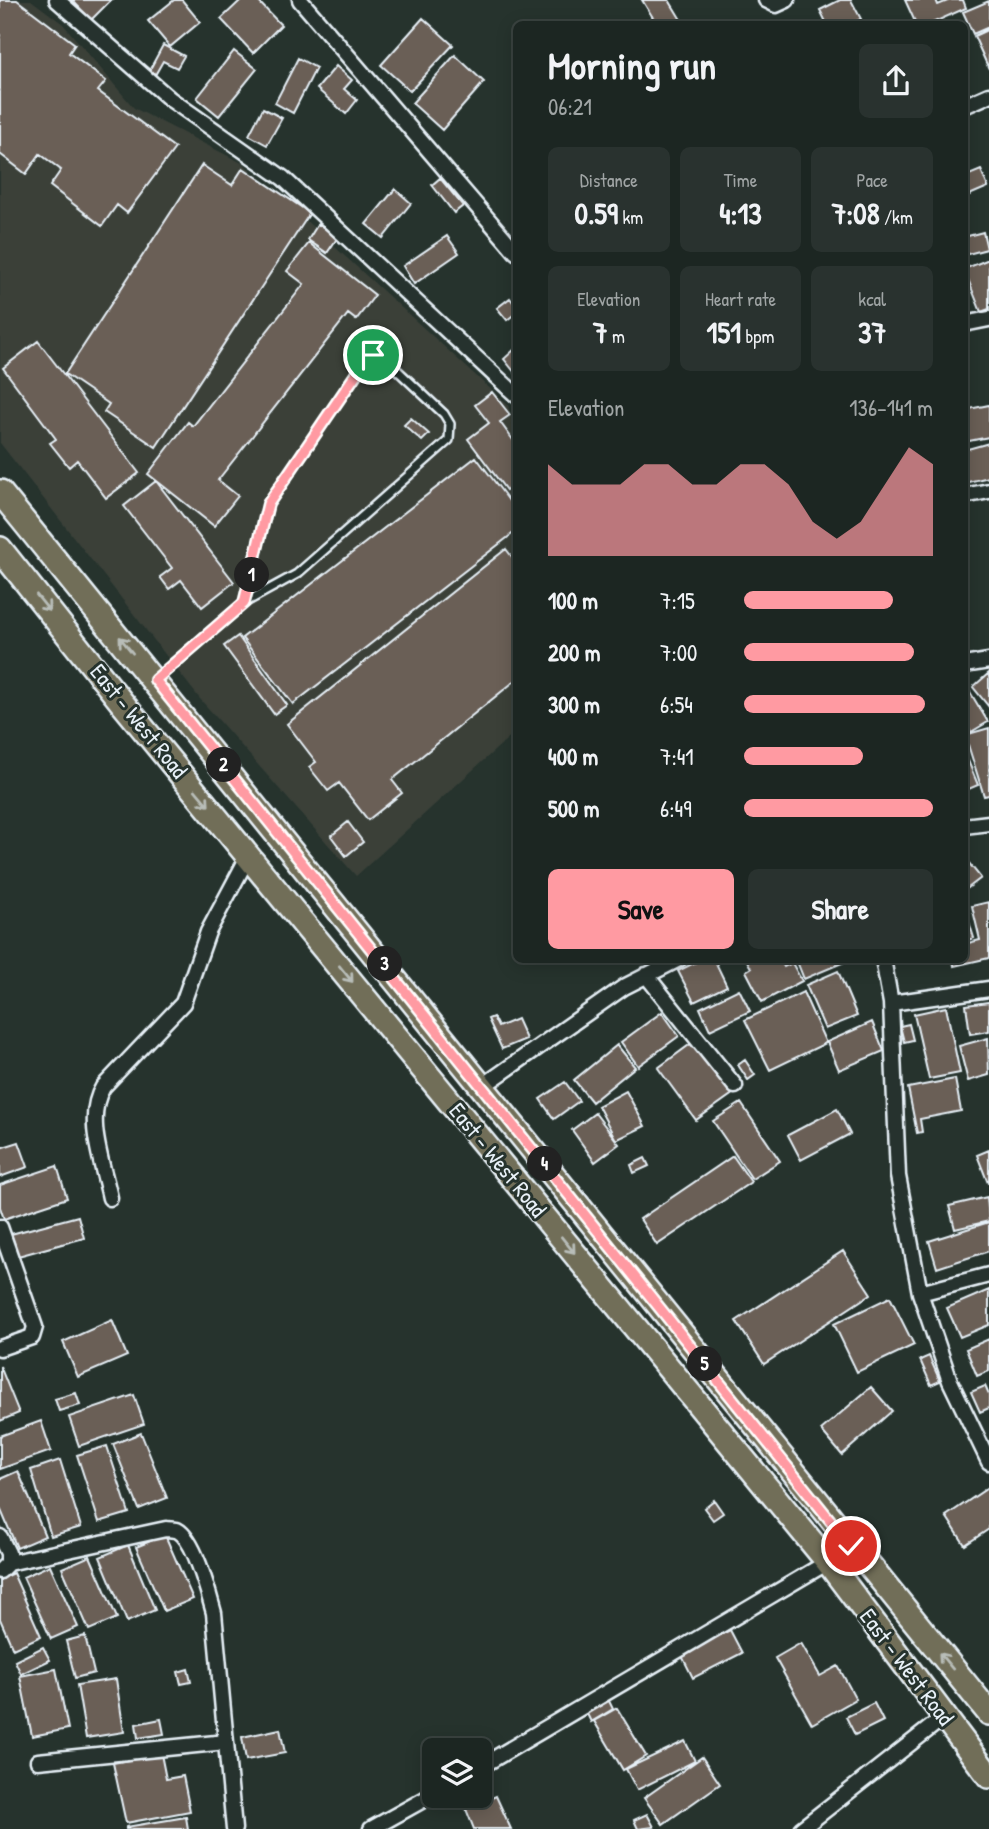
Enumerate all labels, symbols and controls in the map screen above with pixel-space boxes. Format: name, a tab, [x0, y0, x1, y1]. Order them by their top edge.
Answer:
text: Morning run	[548, 39, 716, 91]
button: share	[859, 44, 933, 118]
text: 06:21	[548, 91, 592, 122]
text: Distance	[580, 167, 638, 193]
text: Time	[724, 167, 757, 193]
text: Pace	[856, 167, 888, 193]
text: 0.59	[574, 193, 618, 233]
text: 4:13	[719, 193, 762, 233]
text: 7:08	[831, 193, 880, 233]
text: km	[618, 204, 643, 230]
text: /km	[880, 204, 913, 230]
text: Elevation	[577, 286, 640, 312]
text: Heart rate	[705, 286, 776, 312]
text: kcal	[858, 286, 886, 312]
text: 7	[593, 312, 608, 352]
text: 151	[707, 312, 741, 352]
text: 37	[858, 312, 886, 352]
text: m	[608, 323, 625, 349]
text: bpm	[741, 323, 774, 349]
pin	[343, 325, 403, 385]
icon: arrive	[354, 336, 392, 374]
text: Elevation	[548, 392, 624, 423]
text: 136–141 m	[849, 392, 933, 423]
pin: 1	[234, 558, 270, 592]
text: 1	[248, 561, 255, 587]
text: 100 m	[548, 585, 598, 616]
text: 7:15	[660, 585, 695, 616]
one-way arrow	[35, 593, 50, 611]
one-way arrow	[118, 636, 134, 654]
text: 200 m	[548, 637, 600, 668]
text: 7:00	[660, 637, 697, 668]
street label: East - West Road	[84, 657, 195, 784]
text: 300 m	[548, 689, 600, 720]
text: 6:54	[660, 689, 693, 720]
text: 400 m	[548, 741, 598, 772]
text: 7:41	[660, 741, 694, 772]
pin: 2	[206, 748, 242, 782]
text: 2	[219, 751, 228, 777]
one-way arrow	[194, 789, 210, 807]
text: 500 m	[548, 793, 599, 824]
text: 6:49	[660, 793, 692, 824]
button: Save	[548, 869, 734, 949]
button: Share	[748, 869, 933, 949]
pin: 3	[368, 946, 402, 982]
text: 3	[380, 950, 389, 976]
one-way arrow	[338, 964, 354, 982]
street label: East - West Road	[443, 1096, 554, 1223]
pin: 4	[528, 1146, 562, 1182]
text: 4	[541, 1150, 548, 1176]
one-way arrow	[560, 1235, 575, 1253]
pin: 5	[688, 1346, 722, 1382]
text: 5	[700, 1350, 709, 1376]
pin	[821, 1516, 881, 1576]
icon: check	[832, 1527, 870, 1565]
street label: East - West Road	[853, 1602, 962, 1732]
one-way arrow	[938, 1652, 953, 1670]
map controls	[422, 1738, 492, 1808]
button: layers	[422, 1738, 492, 1808]

